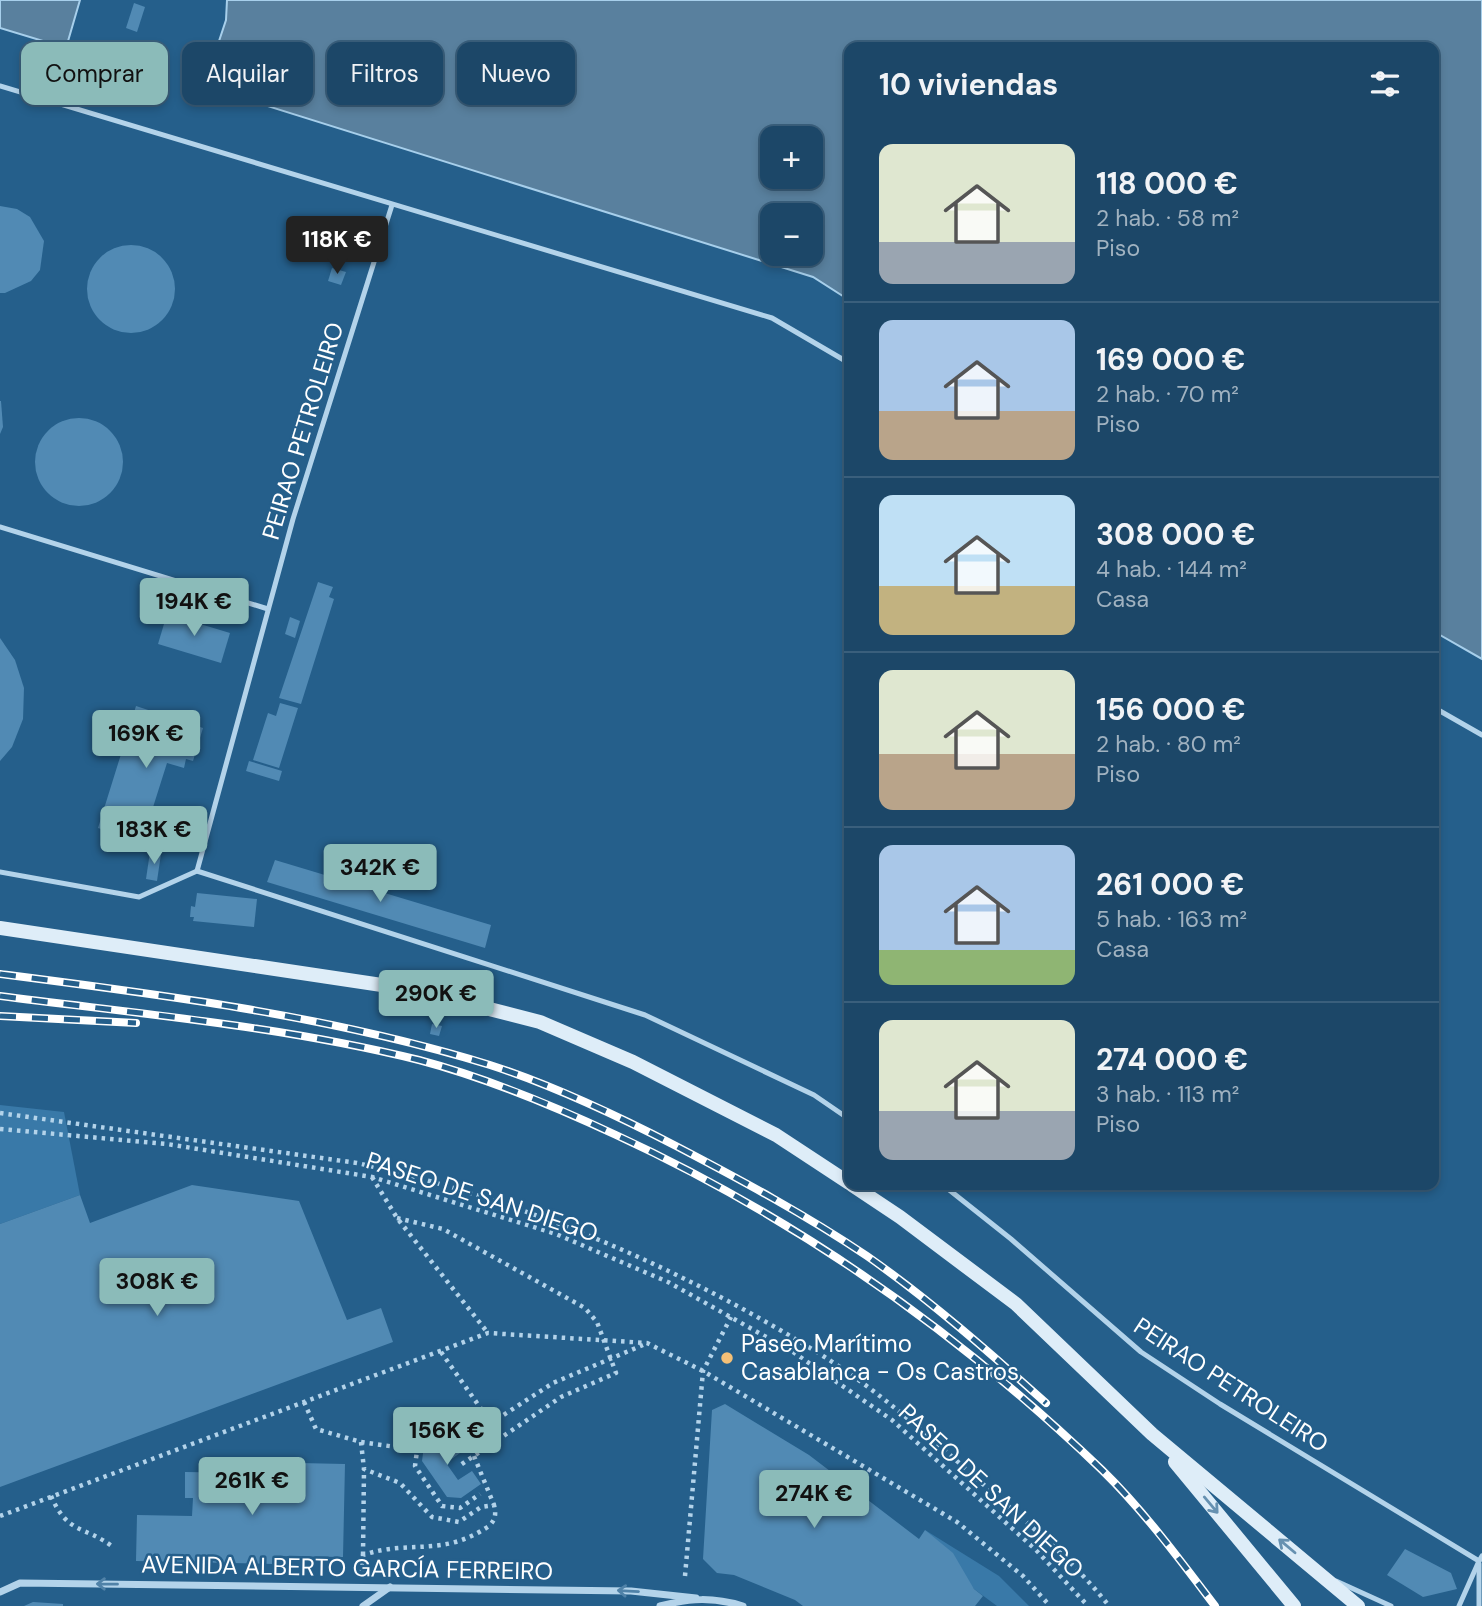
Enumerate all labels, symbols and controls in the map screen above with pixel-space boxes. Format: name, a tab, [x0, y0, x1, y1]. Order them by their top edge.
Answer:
chip: Comprar	[21, 42, 168, 105]
chip: Alquilar	[182, 42, 313, 105]
chip: Filtros	[327, 42, 443, 105]
chip: Nuevo	[457, 42, 575, 105]
text: 10 viviendas	[879, 65, 1058, 104]
icon: filters	[1366, 65, 1404, 103]
map controls	[760, 126, 823, 266]
button: +	[760, 126, 823, 189]
text: 118 000 €	[1096, 164, 1238, 203]
icon: home	[935, 172, 1019, 256]
button: −	[760, 203, 823, 266]
text: 2 hab. · 58 m²	[1096, 203, 1239, 233]
pin: 118K €	[280, 216, 394, 276]
text: 118K €	[302, 224, 372, 254]
text: Piso	[1096, 233, 1140, 263]
street label: PEIRAO PETROLEIRO	[255, 318, 350, 543]
text: 169 000 €	[1096, 340, 1246, 379]
icon: home	[935, 348, 1019, 432]
text: 2 hab. · 70 m²	[1096, 379, 1239, 409]
text: Piso	[1096, 409, 1140, 439]
text: 308 000 €	[1096, 515, 1255, 554]
icon: home	[935, 523, 1019, 607]
text: 4 hab. · 144 m²	[1096, 554, 1247, 584]
pin: 194K €	[137, 578, 251, 638]
text: Casa	[1096, 584, 1149, 614]
text: 194K €	[156, 586, 232, 616]
text: 156 000 €	[1096, 690, 1246, 729]
icon: home	[935, 698, 1019, 782]
pin: 169K €	[89, 710, 203, 770]
text: 169K €	[108, 718, 184, 748]
text: 2 hab. · 80 m²	[1096, 729, 1241, 759]
text: Piso	[1096, 759, 1140, 789]
pin: 183K €	[97, 806, 211, 866]
text: 183K €	[116, 814, 192, 844]
pin: 342K €	[323, 844, 437, 904]
text: 342K €	[340, 852, 420, 882]
text: 261 000 €	[1096, 865, 1244, 904]
icon: home	[935, 873, 1019, 957]
text: 5 hab. · 163 m²	[1096, 904, 1247, 934]
text: Casa	[1096, 934, 1149, 964]
pin: 290K €	[379, 970, 493, 1030]
text: 290K €	[395, 978, 477, 1008]
text: 274 000 €	[1096, 1040, 1248, 1079]
icon: home	[935, 1048, 1019, 1132]
text: 3 hab. · 113 m²	[1096, 1079, 1239, 1109]
text: Piso	[1096, 1109, 1140, 1139]
street label: PASEO DE SAN DIEGO	[362, 1144, 602, 1249]
pin: 308K €	[100, 1258, 214, 1318]
text: 308K €	[115, 1266, 199, 1296]
street label: PEIRAO PETROLEIRO	[1128, 1310, 1334, 1459]
place label: Paseo Marítimo Casablanca - Os Castros	[741, 1328, 1019, 1387]
marker: Paseo Marítimo Casablanca - Os Castros	[719, 1350, 735, 1366]
street label: PASEO DE SAN DIEGO	[892, 1397, 1090, 1584]
pin: 156K €	[390, 1408, 504, 1467]
text: 156K €	[409, 1415, 485, 1445]
pin: 261K €	[195, 1458, 309, 1517]
text: 261K €	[215, 1465, 289, 1495]
pin: 274K €	[757, 1470, 871, 1530]
text: 274K €	[775, 1478, 853, 1508]
one-way arrow	[1204, 1496, 1219, 1514]
one-way arrow	[1279, 1538, 1297, 1554]
street label: AVENIDA ALBERTO GARCÍA FERREIRO	[141, 1548, 553, 1587]
one-way arrow	[96, 1577, 119, 1591]
one-way arrow	[617, 1584, 640, 1597]

